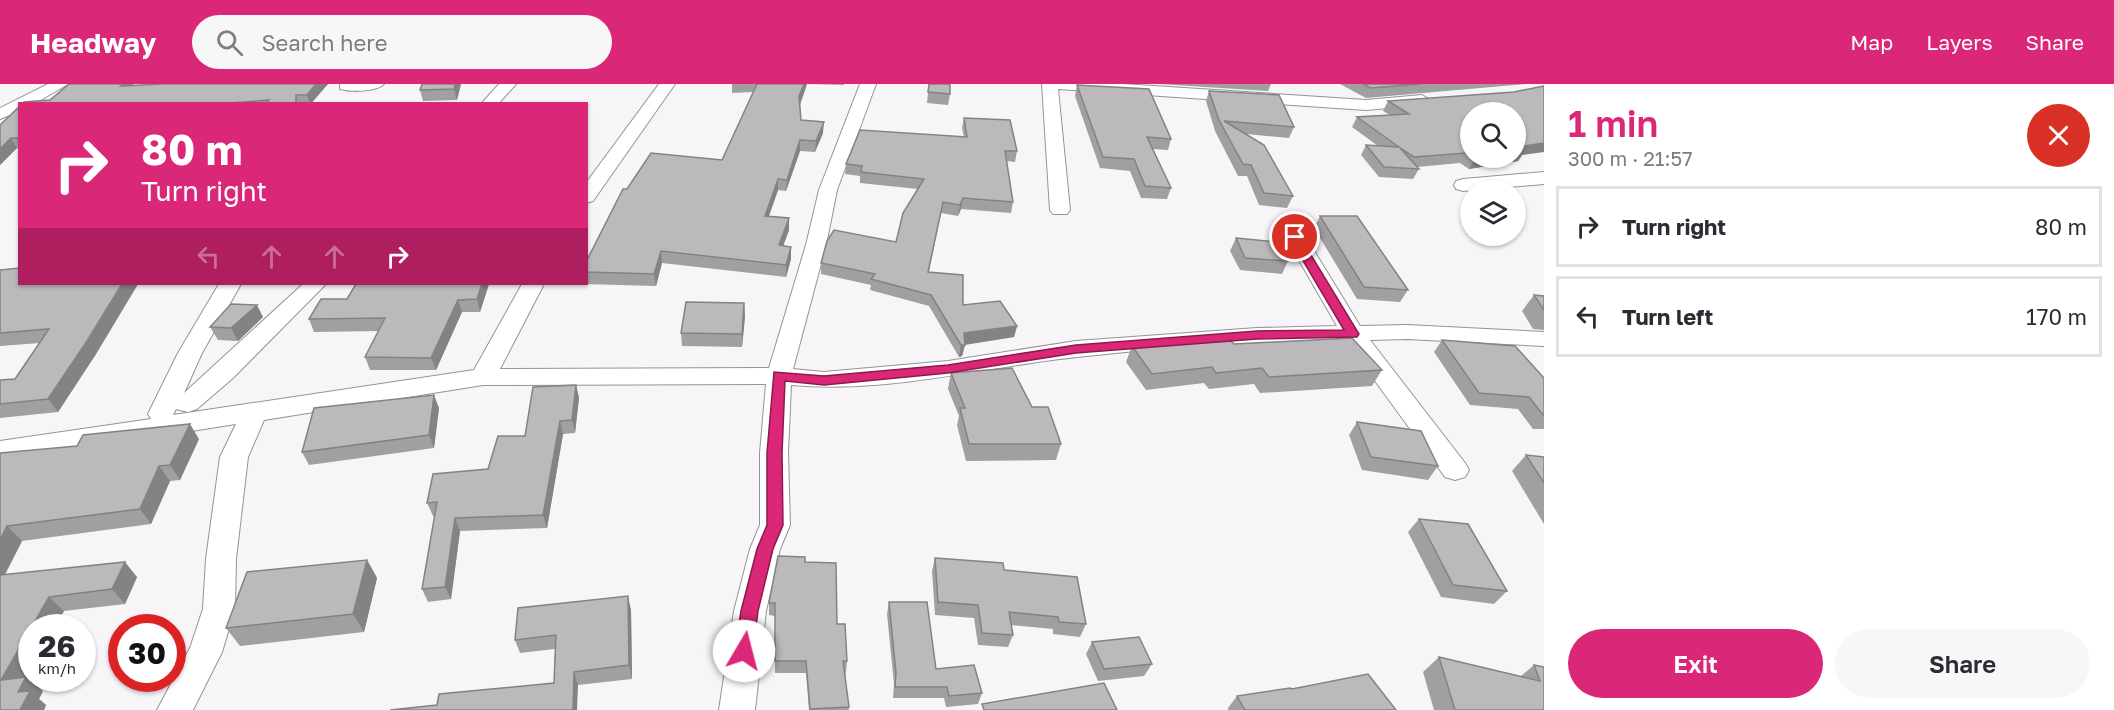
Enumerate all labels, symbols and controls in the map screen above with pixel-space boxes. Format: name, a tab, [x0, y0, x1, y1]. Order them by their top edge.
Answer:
search box	[192, 15, 612, 69]
text: Headway	[30, 26, 156, 59]
icon: search	[213, 26, 246, 59]
text: Search here	[261, 29, 387, 56]
text: Map	[1850, 29, 1893, 55]
text: Layers	[1926, 29, 1993, 55]
text: Share	[2026, 29, 2084, 55]
map controls	[1460, 102, 1526, 246]
button: search	[1460, 102, 1526, 168]
text: 1 min	[1568, 102, 1658, 145]
button: close	[2027, 104, 2090, 167]
text: 80 m	[141, 124, 242, 174]
icon: right	[42, 126, 120, 204]
text: 300 m · 21:57	[1568, 146, 1693, 170]
text: Turn right	[141, 175, 267, 207]
button: layers	[1460, 180, 1526, 246]
icon: right	[1571, 210, 1604, 243]
pin	[1269, 211, 1320, 262]
text: Turn right	[1622, 213, 1726, 240]
text: 80 m	[2035, 213, 2087, 240]
icon: arrive	[1278, 220, 1311, 253]
icon: left	[192, 240, 225, 273]
icon: ahead	[255, 240, 288, 273]
icon: ahead	[318, 240, 351, 273]
icon: right	[381, 240, 414, 273]
icon: left	[1571, 300, 1604, 333]
text: Turn left	[1622, 303, 1713, 330]
text: 170 m	[2026, 303, 2087, 330]
speed limit sign: 30	[108, 614, 186, 692]
position arrow	[712, 619, 776, 683]
text: 26	[38, 628, 76, 664]
button: Exit	[1568, 629, 1823, 698]
button: Share	[1835, 629, 2090, 698]
text: km/h	[38, 659, 76, 677]

